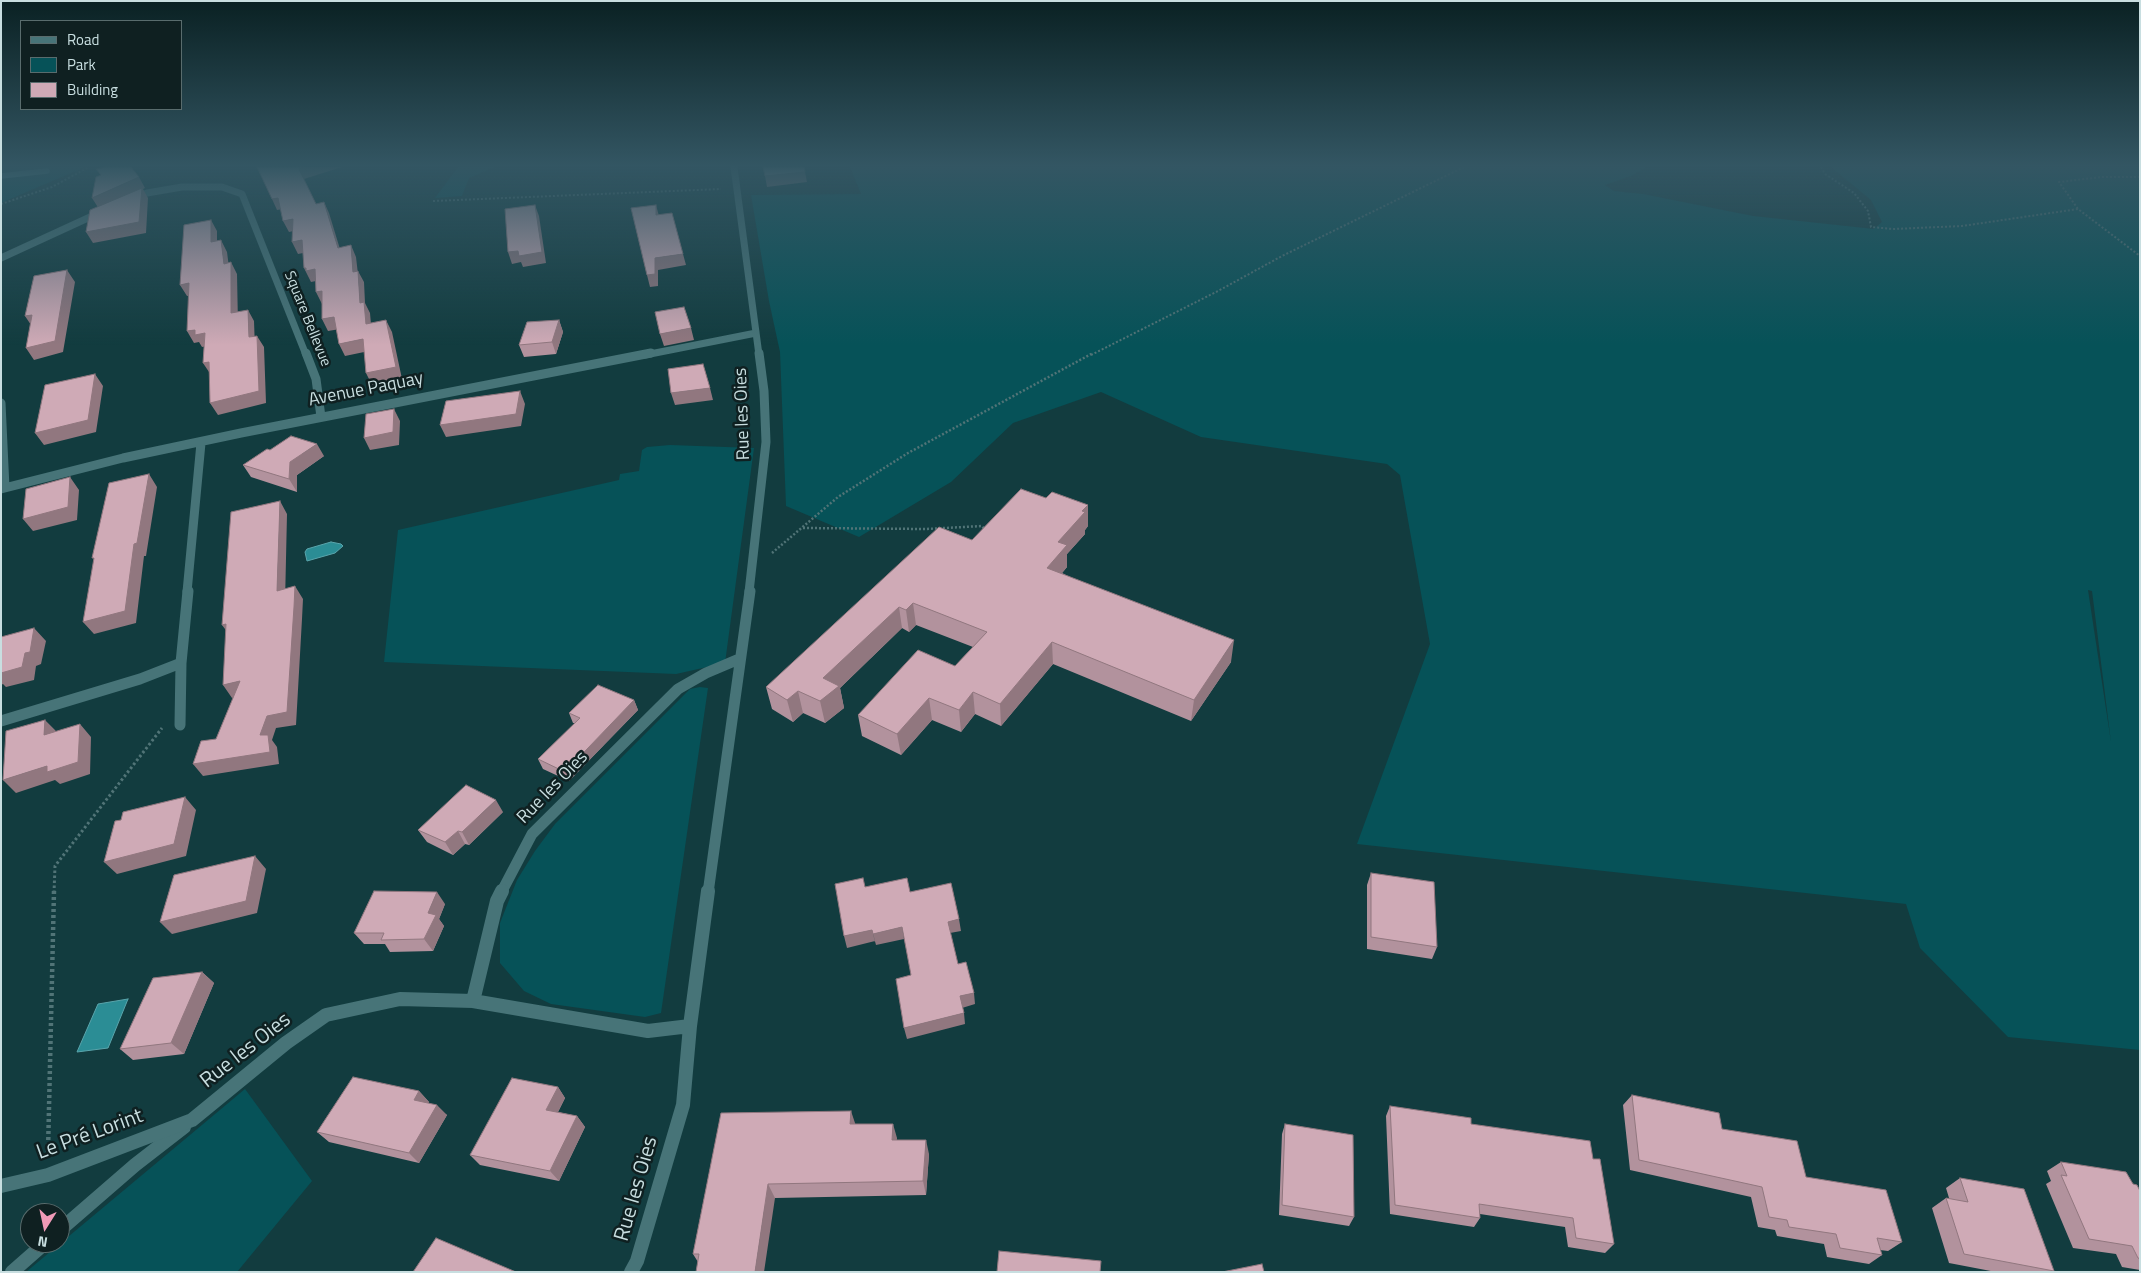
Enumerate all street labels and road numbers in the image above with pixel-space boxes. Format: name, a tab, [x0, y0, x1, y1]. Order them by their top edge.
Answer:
street label: Square Bellevue	[280, 269, 334, 369]
street label: Rue les Oies	[731, 367, 755, 461]
street label: Avenue Paquay	[307, 368, 425, 412]
street label: Rue les Oies	[513, 747, 593, 829]
street label: Rue les Oies	[196, 1008, 296, 1094]
street label: Le Pré Lorint	[33, 1104, 147, 1166]
street label: Rue les Oies	[610, 1134, 664, 1244]

